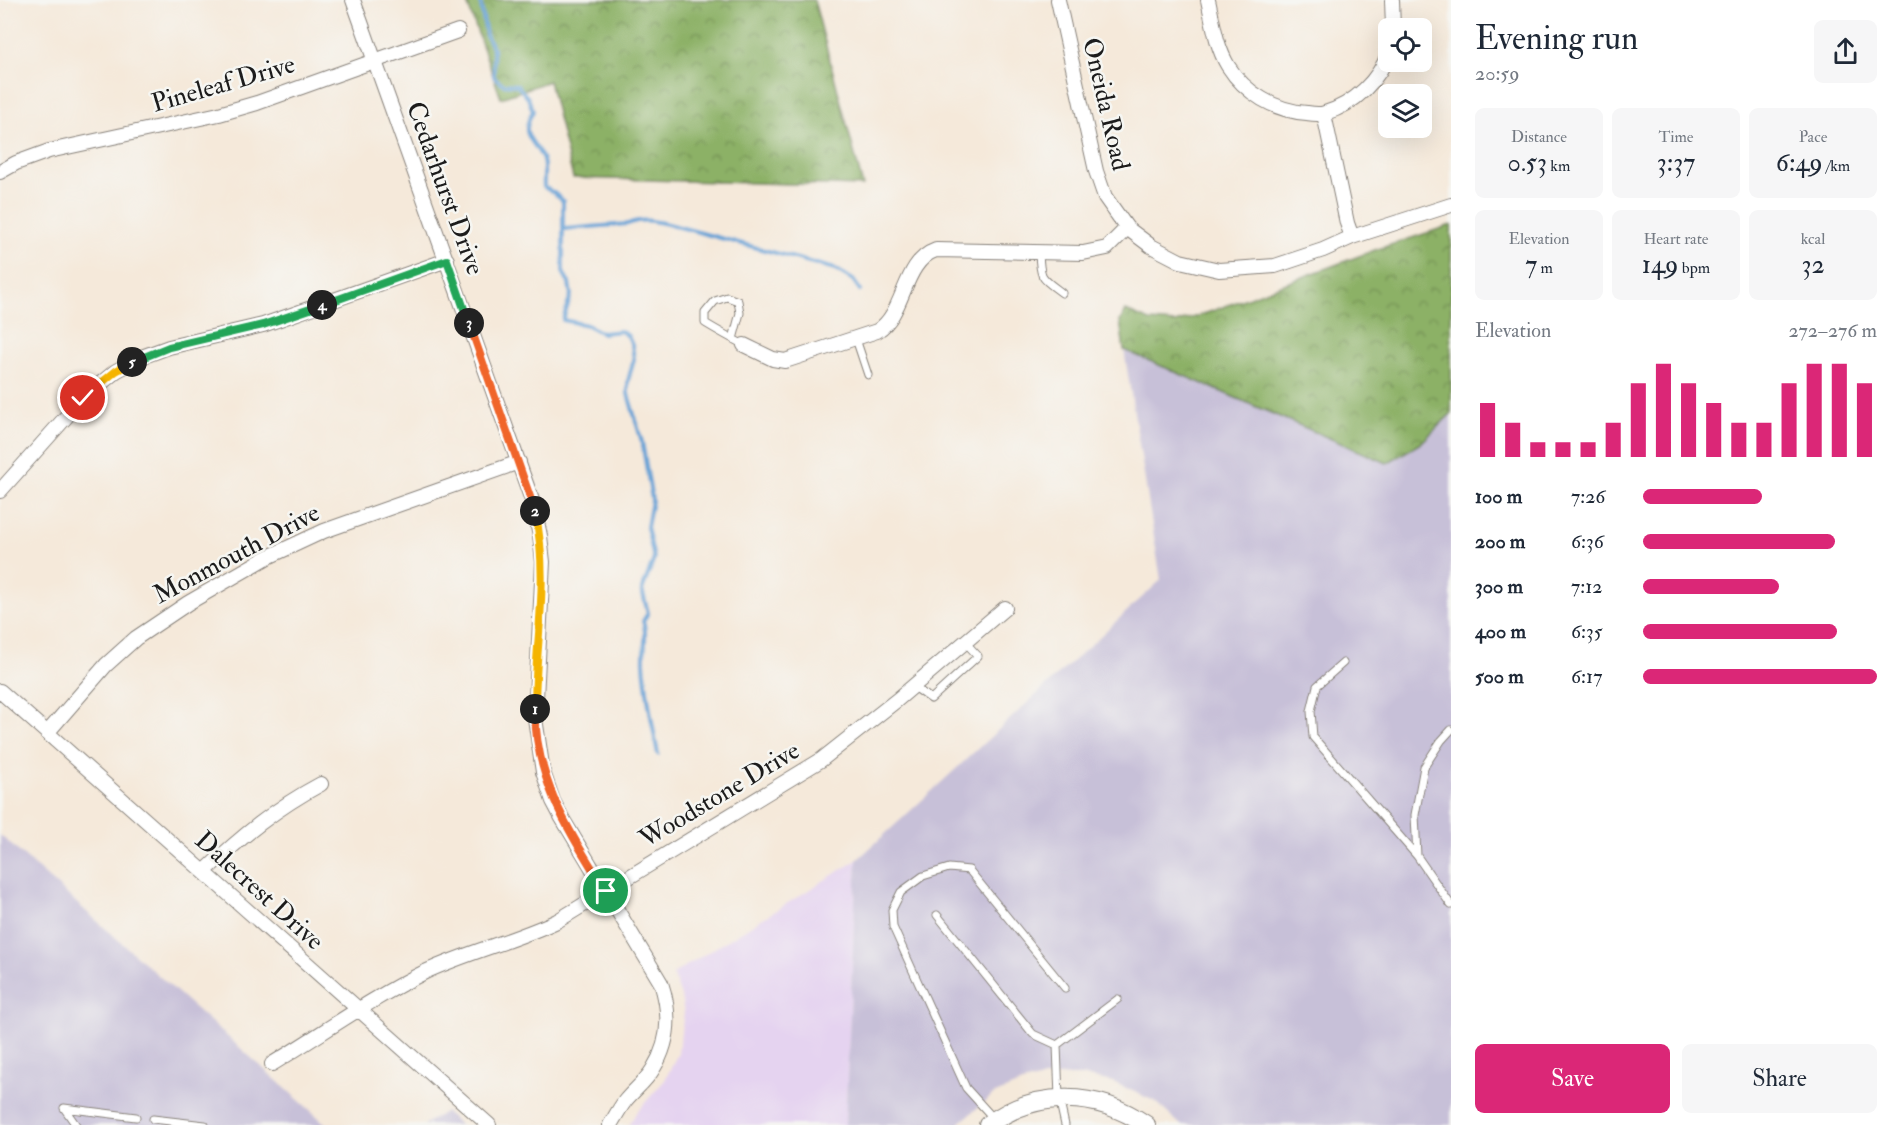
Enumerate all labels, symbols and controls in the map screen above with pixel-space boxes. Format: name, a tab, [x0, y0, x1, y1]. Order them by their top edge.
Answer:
map controls	[1378, 18, 1432, 138]
button: locate	[1378, 18, 1432, 72]
text: Evening run	[1475, 18, 1638, 59]
button: share	[1814, 20, 1877, 83]
street label: Oneida Road	[1075, 35, 1137, 174]
street label: Pineleaf Drive	[148, 48, 299, 120]
text: 20:59	[1475, 61, 1519, 86]
button: layers	[1378, 84, 1432, 138]
street label: Cedarhurst Drive	[399, 97, 491, 279]
text: Distance	[1511, 127, 1567, 147]
text: Time	[1659, 127, 1693, 147]
text: Pace	[1799, 127, 1827, 147]
text: 0.53	[1508, 147, 1547, 179]
text: 3:37	[1657, 147, 1695, 179]
text: 6:49	[1776, 147, 1823, 179]
text: km	[1547, 156, 1570, 176]
text: /km	[1823, 156, 1850, 176]
text: Elevation	[1509, 229, 1569, 249]
text: Heart rate	[1643, 229, 1709, 249]
text: kcal	[1801, 229, 1825, 249]
text: 7	[1525, 249, 1537, 281]
text: 149	[1642, 249, 1678, 281]
text: 32	[1801, 249, 1825, 281]
text: m	[1537, 258, 1553, 278]
text: bpm	[1678, 258, 1710, 278]
pin: 4	[307, 290, 337, 320]
text: 4	[318, 295, 326, 315]
pin: 3	[454, 308, 484, 338]
text: 3	[466, 313, 472, 333]
text: Elevation	[1475, 318, 1551, 343]
text: 272–276 m	[1788, 318, 1877, 343]
pin: 5	[117, 347, 147, 377]
text: 5	[128, 352, 136, 372]
pin	[57, 372, 108, 423]
icon: check	[66, 381, 99, 414]
text: 100 m	[1475, 484, 1522, 509]
text: 7:26	[1571, 484, 1605, 509]
pin: 2	[520, 496, 550, 526]
street label: Monmouth Drive	[148, 497, 325, 611]
text: 2	[531, 501, 539, 521]
text: 200 m	[1475, 529, 1525, 554]
text: 6:36	[1571, 529, 1604, 554]
text: 300 m	[1475, 574, 1523, 599]
text: 7:12	[1571, 574, 1602, 599]
text: 400 m	[1475, 619, 1526, 644]
text: 6:35	[1571, 619, 1603, 644]
text: 500 m	[1475, 664, 1524, 689]
text: 6:17	[1571, 664, 1602, 689]
pin: 1	[520, 694, 550, 724]
text: 1	[532, 699, 538, 719]
street label: Woodstone Drive	[633, 734, 805, 856]
street label: Dalecrest Drive	[188, 824, 331, 957]
pin	[580, 865, 631, 916]
icon: arrive	[589, 874, 622, 907]
button: Save	[1475, 1044, 1670, 1113]
button: Share	[1682, 1044, 1877, 1113]

